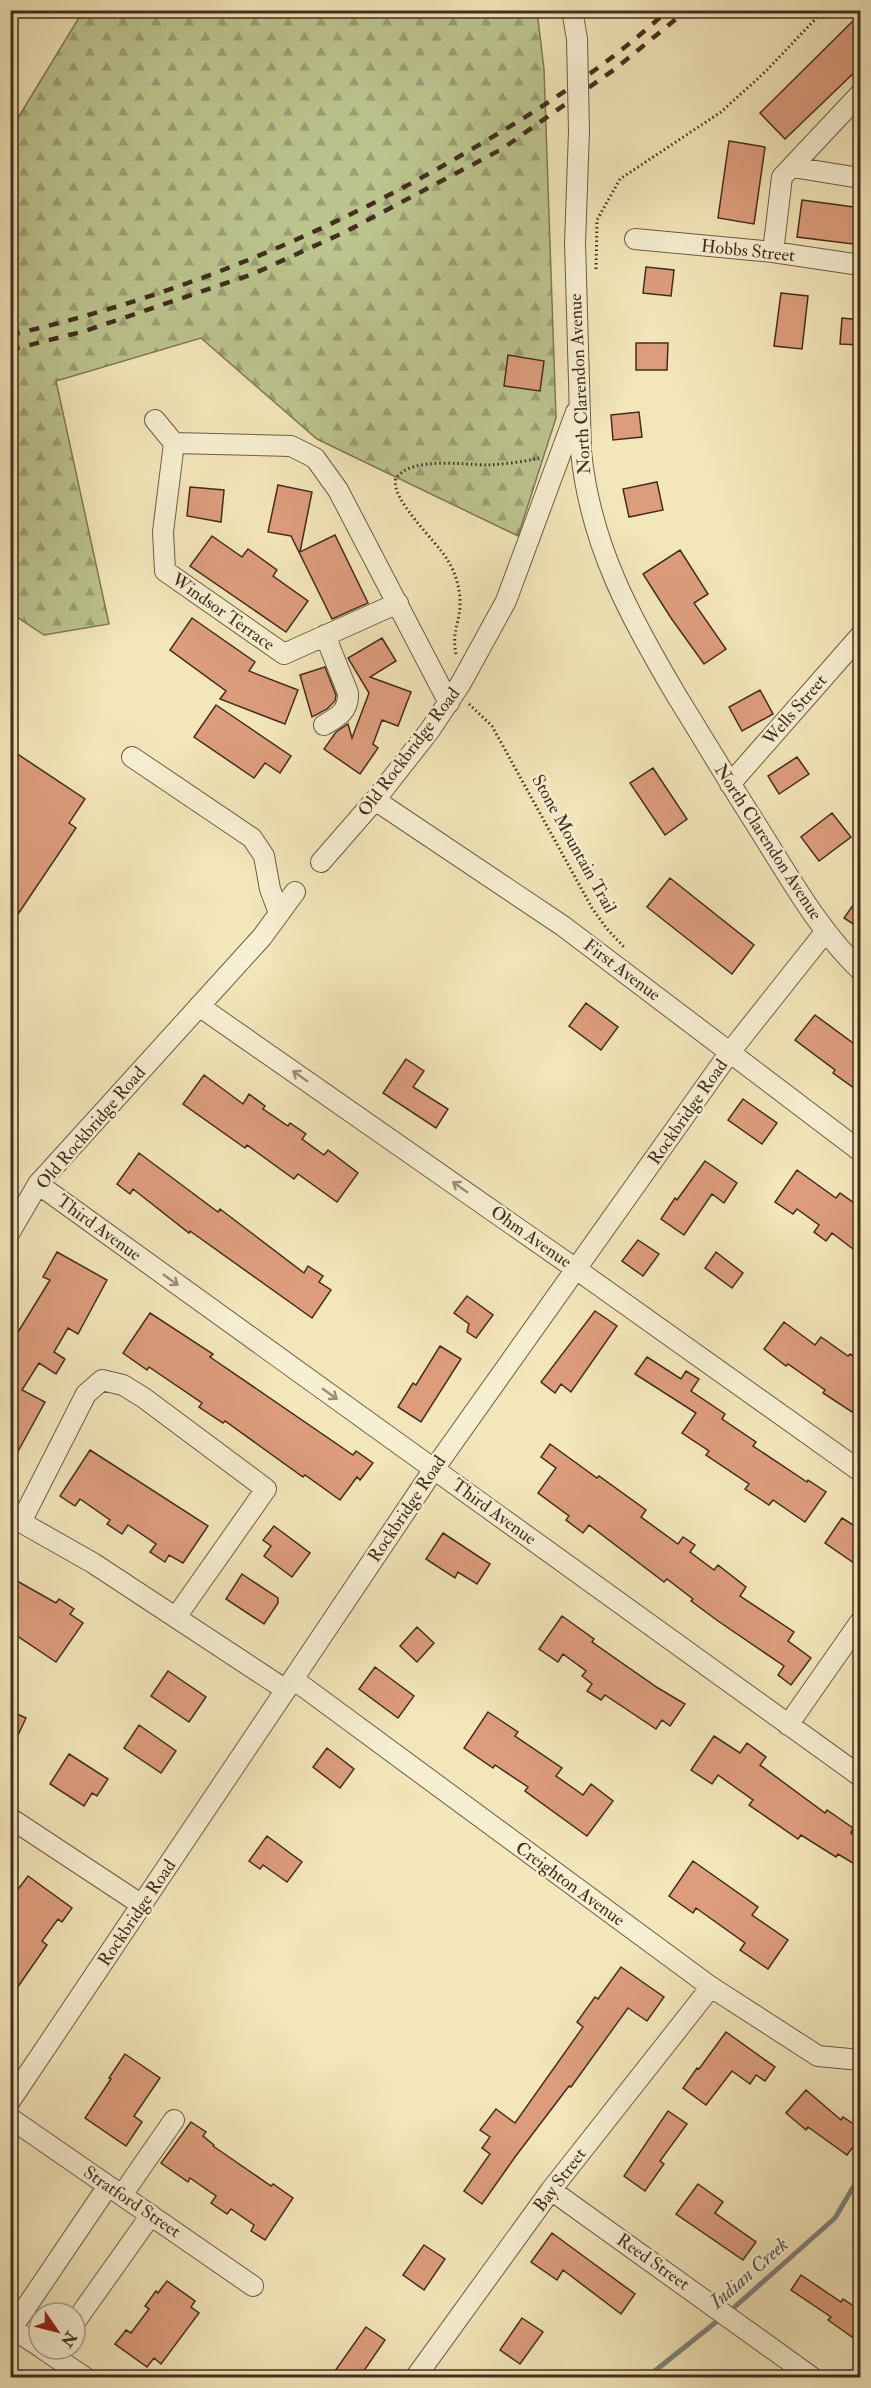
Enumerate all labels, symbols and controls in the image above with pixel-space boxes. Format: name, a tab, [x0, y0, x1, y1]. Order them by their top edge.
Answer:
street label: Hobbs Street	[700, 235, 796, 267]
street label: North Clarendon Avenue	[564, 292, 596, 475]
street label: Windsor Terrace	[166, 567, 279, 656]
street label: Wells Street	[757, 670, 832, 751]
street label: Old Rockbridge Road	[353, 683, 465, 821]
street label: North Clarendon Avenue	[709, 760, 827, 925]
street label: Stone Mountain Trail	[526, 771, 622, 918]
street label: First Avenue	[579, 934, 665, 1007]
street label: Rockbridge Road	[643, 1055, 733, 1169]
street label: Old Rockbridge Road	[31, 1062, 151, 1194]
one-way arrow	[292, 1070, 308, 1082]
one-way arrow	[452, 1181, 468, 1193]
street label: Third Avenue	[52, 1190, 146, 1267]
street label: Ohm Avenue	[486, 1201, 576, 1274]
one-way arrow	[163, 1274, 179, 1286]
one-way arrow	[321, 1387, 337, 1400]
street label: Rockbridge Road	[363, 1451, 451, 1567]
street label: Third Avenue	[447, 1474, 541, 1551]
street label: Creighton Avenue	[511, 1837, 630, 1932]
street label: Rockbridge Road	[93, 1855, 181, 1971]
street label: Bay Street	[529, 2143, 592, 2217]
street label: Stratford Street	[79, 2161, 185, 2243]
street label: Reed Street	[612, 2229, 694, 2296]
water label: Indian Creek	[704, 2232, 794, 2315]
north arrow	[27, 2301, 87, 2361]
text: N	[56, 2327, 81, 2351]

